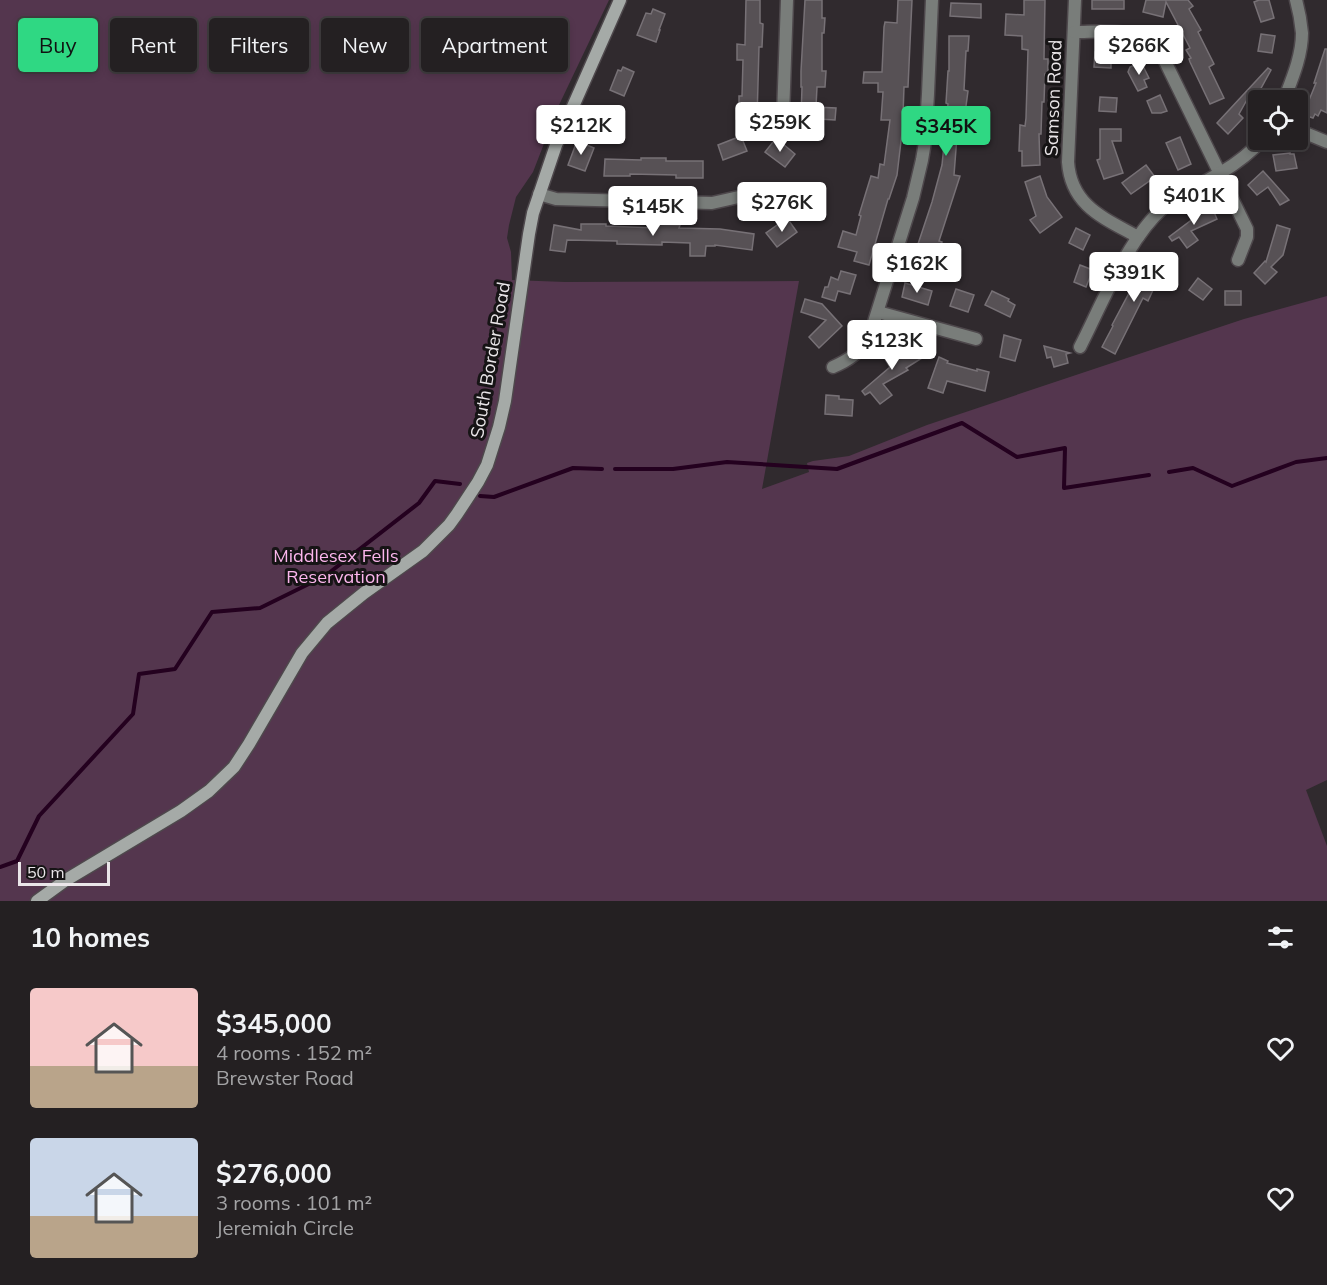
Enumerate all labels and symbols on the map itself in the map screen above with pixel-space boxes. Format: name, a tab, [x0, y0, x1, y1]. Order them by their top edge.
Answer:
pin: $266K	[1097, 25, 1181, 76]
street label: Samson Road	[1039, 39, 1067, 157]
pin: $259K	[738, 102, 822, 153]
pin: $212K	[539, 105, 623, 156]
pin: $345K	[904, 106, 988, 157]
pin: $401K	[1152, 175, 1236, 226]
pin: $276K	[740, 182, 824, 233]
pin: $145K	[611, 186, 695, 237]
pin: $162K	[875, 243, 959, 294]
pin: $391K	[1092, 252, 1176, 303]
street label: South Border Road	[465, 280, 515, 440]
pin: $123K	[850, 320, 934, 371]
park label: Middlesex Fells Reservation	[273, 544, 399, 588]
scale bar	[18, 859, 110, 886]

